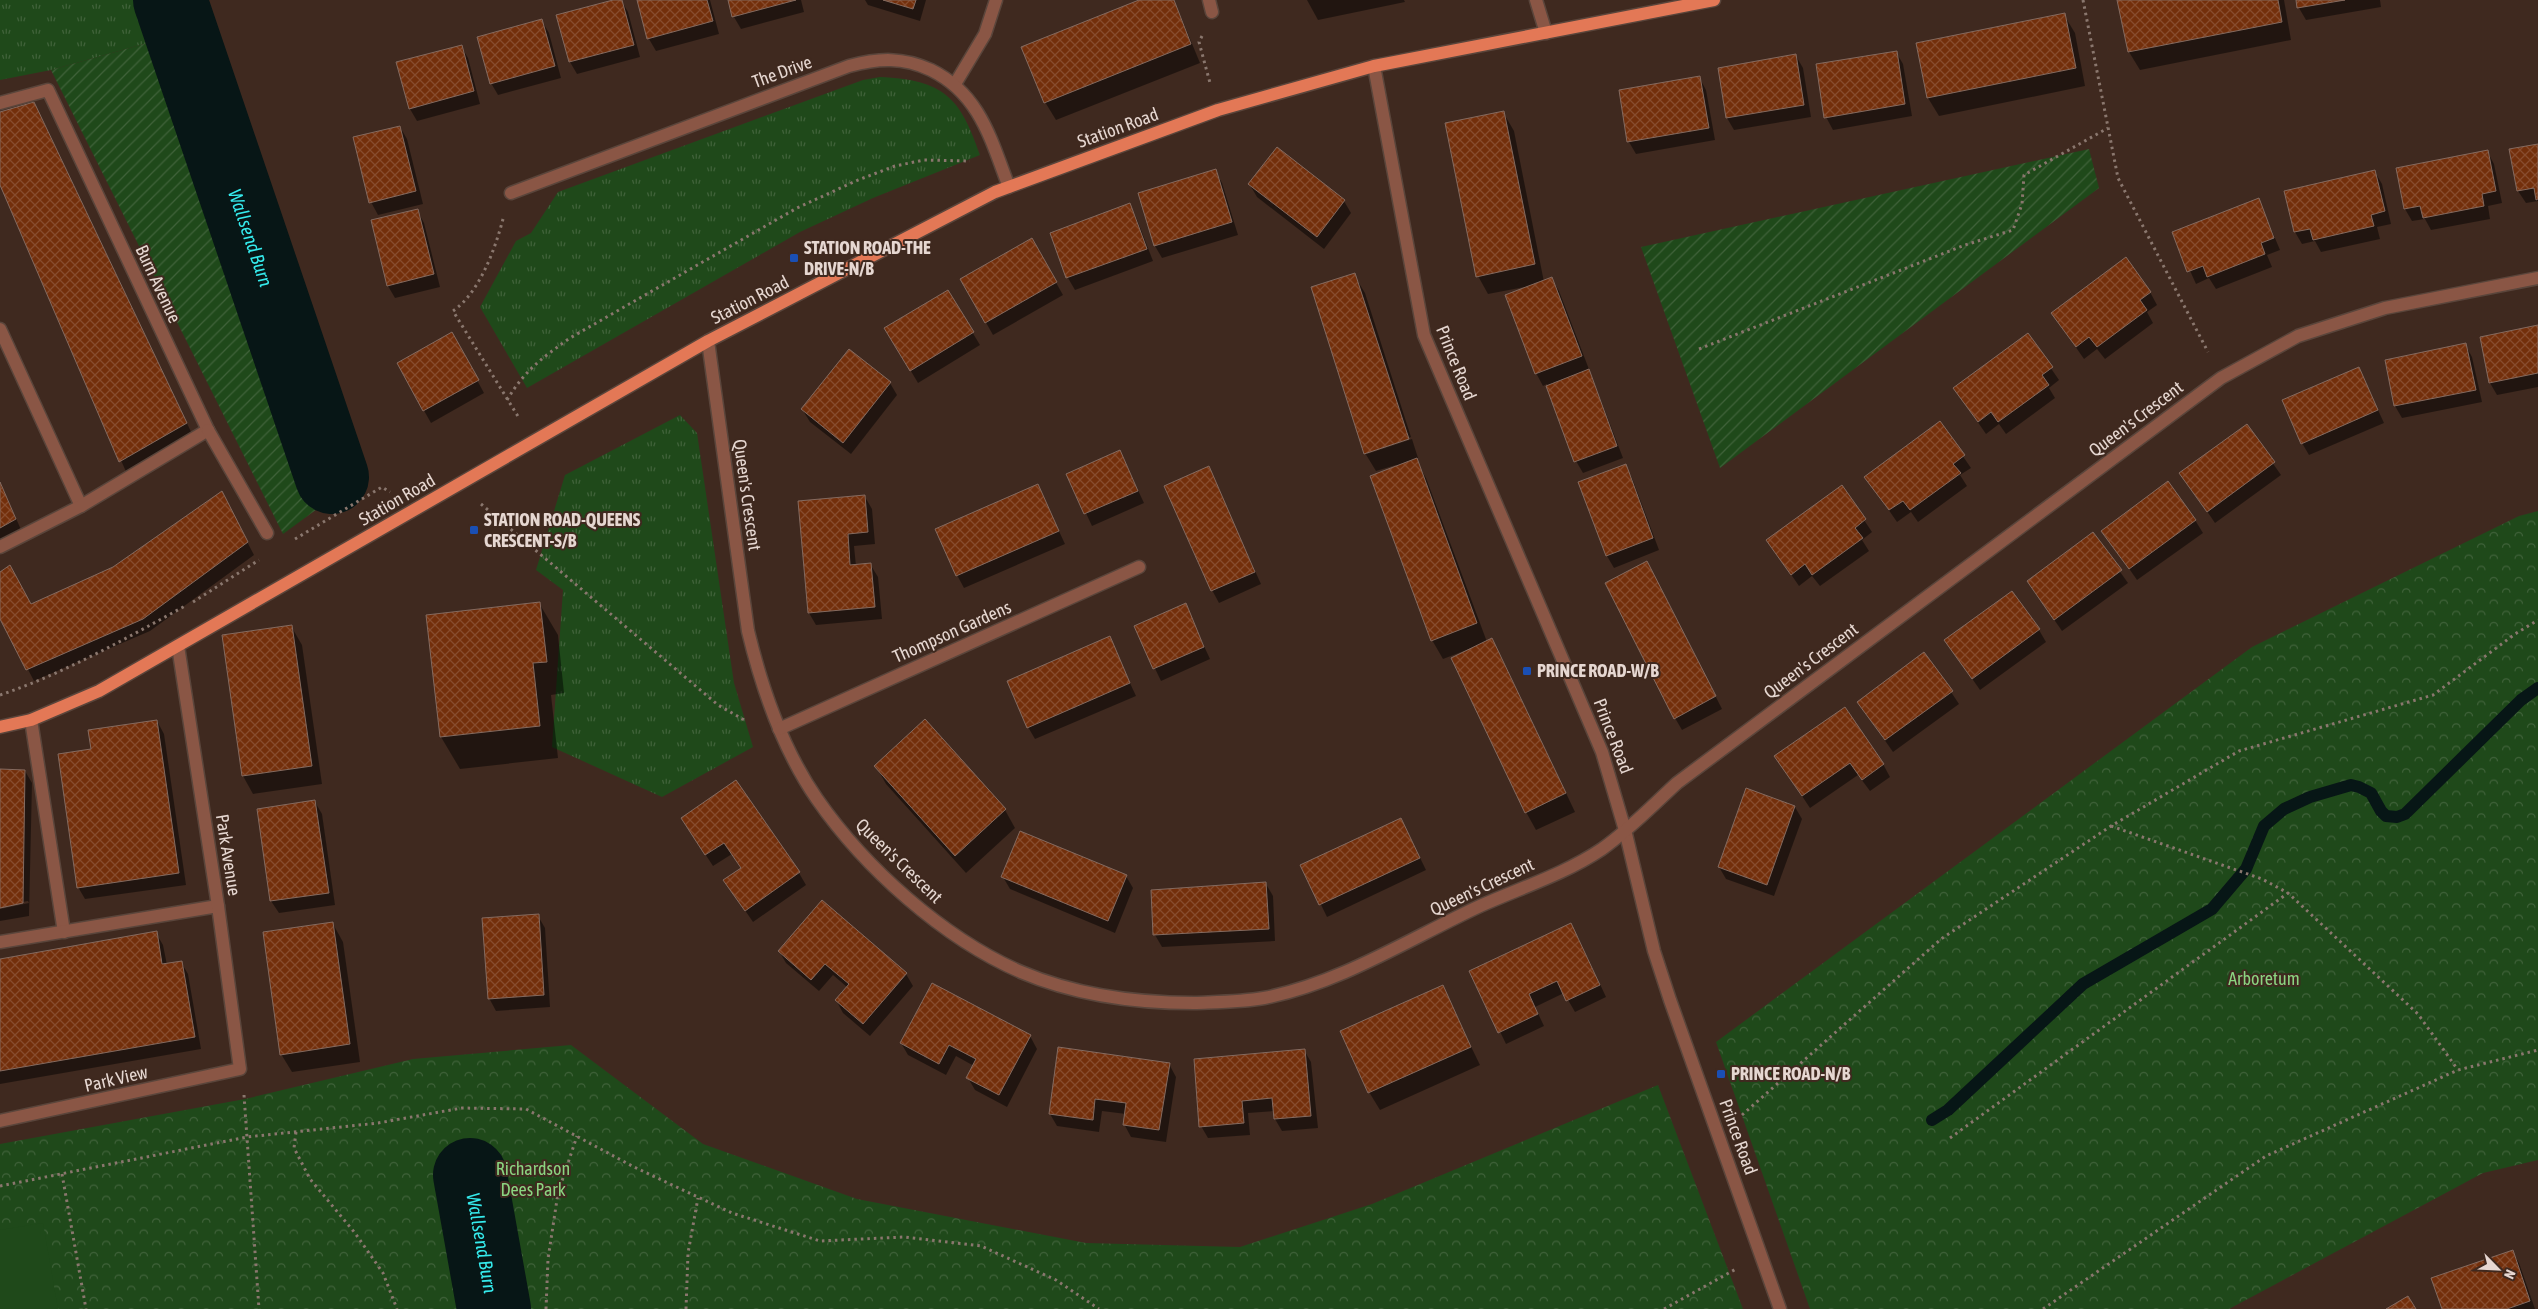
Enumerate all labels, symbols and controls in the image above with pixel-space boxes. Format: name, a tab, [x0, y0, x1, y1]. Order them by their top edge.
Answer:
street label: The Drive	[749, 51, 814, 92]
street label: Station Road	[1075, 103, 1161, 152]
water label: Wallsend Burn	[224, 186, 277, 289]
place label: STATION ROAD-THE DRIVE-N/B	[804, 237, 931, 279]
street label: Burn Avenue	[131, 241, 186, 326]
marker: STATION ROAD-THE DRIVE-N/B	[788, 252, 800, 264]
street label: Station Road	[707, 271, 792, 328]
street label: Prince Road	[1432, 322, 1481, 403]
street label: Queen's Crescent	[2085, 376, 2187, 461]
street label: Queen's Crescent	[729, 438, 766, 552]
street label: Station Road	[355, 469, 439, 530]
place label: STATION ROAD-QUEENS CRESCENT-S/B	[484, 509, 641, 551]
marker: STATION ROAD-QUEENS CRESCENT-S/B	[468, 524, 480, 536]
street label: Thompson Gardens	[889, 596, 1014, 667]
street label: Queen's Crescent	[1760, 618, 1862, 703]
place label: PRINCE ROAD-W/B	[1537, 660, 1659, 681]
marker: PRINCE ROAD-W/B	[1521, 665, 1533, 677]
street label: Prince Road	[1590, 695, 1637, 776]
street label: Park Avenue	[212, 813, 245, 897]
street label: Queen's Crescent	[852, 814, 947, 907]
street label: Queen's Crescent	[1426, 853, 1537, 920]
park label: Arboretum	[2228, 968, 2300, 989]
street label: Park View	[82, 1061, 150, 1096]
place label: PRINCE ROAD-N/B	[1731, 1063, 1851, 1084]
marker: PRINCE ROAD-N/B	[1715, 1068, 1727, 1080]
street label: Prince Road	[1715, 1096, 1762, 1177]
park label: Richardson Dees Park	[496, 1158, 570, 1200]
water label: Wallsend Burn	[462, 1191, 502, 1295]
north arrow	[2473, 1244, 2523, 1294]
text: N	[2501, 1267, 2519, 1281]

